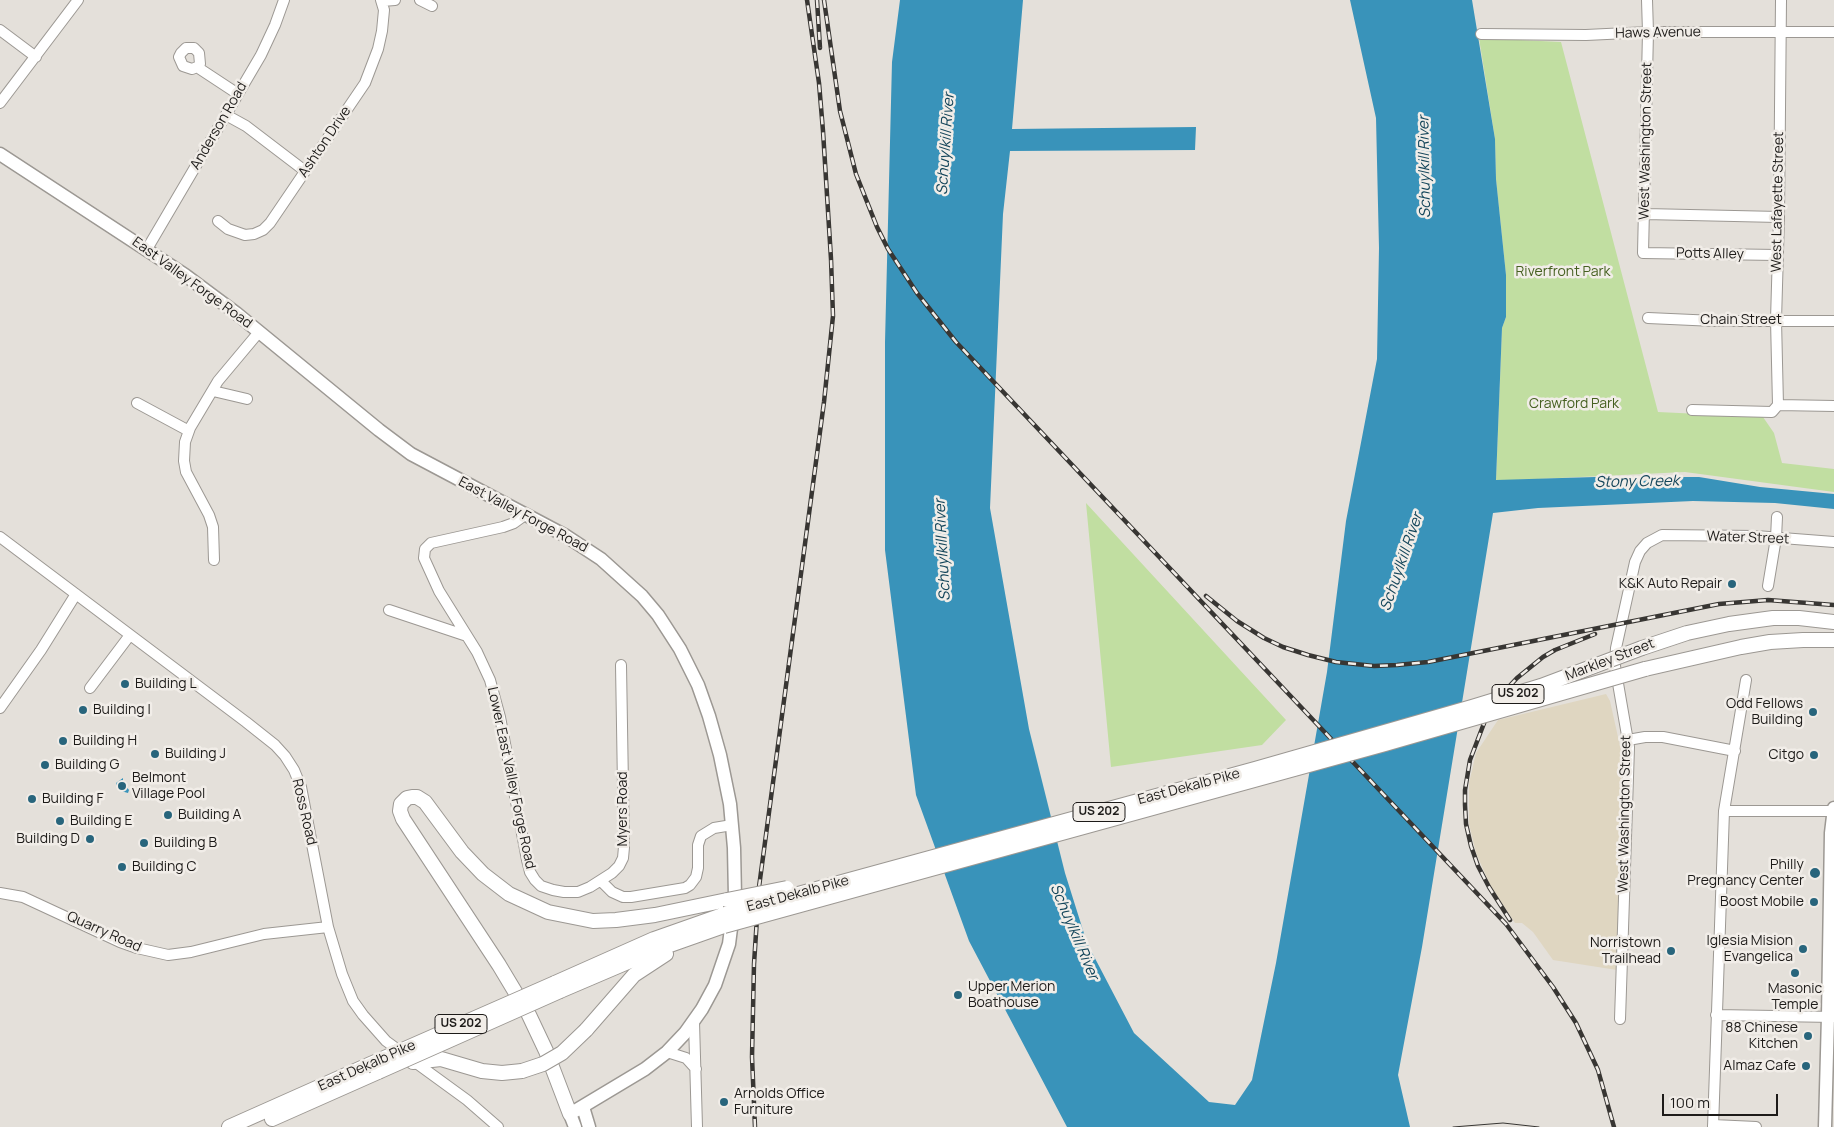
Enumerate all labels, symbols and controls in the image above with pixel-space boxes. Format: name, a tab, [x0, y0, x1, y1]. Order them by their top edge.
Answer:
street label: Haws Avenue	[1615, 24, 1701, 42]
street label: West Washington Street	[1636, 62, 1656, 220]
street label: Anderson Road	[187, 79, 251, 173]
water label: Schuylkill River	[933, 92, 959, 196]
street label: Ashton Drive	[295, 103, 355, 181]
water label: Schuylkill River	[1415, 116, 1435, 218]
street label: West Lafayette Street	[1768, 131, 1788, 273]
street label: East Valley Forge Road	[129, 234, 255, 332]
street label: Potts Alley	[1676, 245, 1744, 263]
park label: Riverfront Park	[1516, 264, 1610, 280]
street label: Chain Street	[1700, 312, 1782, 328]
park label: Crawford Park	[1529, 396, 1619, 412]
water label: Stony Creek	[1595, 472, 1679, 492]
street label: East Valley Forge Road	[455, 474, 591, 556]
water label: Schuylkill River	[931, 499, 955, 601]
water label: Schuylkill River	[1377, 511, 1427, 613]
street label: Water Street	[1706, 528, 1790, 548]
place label: K&K Auto Repair	[1619, 576, 1722, 592]
marker: K&K Auto Repair	[1726, 578, 1738, 590]
street label: Markley Street	[1563, 635, 1657, 685]
place label: Building L	[135, 676, 197, 692]
marker: Building L	[119, 678, 131, 690]
road number: US 202	[1492, 684, 1544, 704]
street label: Lower East Valley Forge Road	[483, 685, 539, 871]
place label: Odd Fellows Building	[1726, 696, 1803, 729]
place label: Building I	[93, 702, 151, 718]
marker: Building I	[77, 704, 89, 716]
marker: Odd Fellows Building	[1807, 706, 1819, 718]
place label: Building H	[73, 733, 137, 749]
marker: Building H	[57, 735, 69, 747]
street label: West Washington Street	[1615, 735, 1635, 893]
place label: Building J	[165, 746, 226, 762]
place label: Citgo	[1769, 747, 1804, 763]
marker: Building J	[149, 748, 161, 760]
marker: Citgo	[1808, 749, 1820, 761]
place label: Building G	[55, 757, 119, 773]
marker: Building G	[39, 759, 51, 771]
street label: East Dekalb Pike	[1136, 765, 1242, 809]
place label: Belmont Village Pool	[132, 770, 205, 802]
street label: Myers Road	[615, 771, 631, 847]
street label: Ross Road	[288, 777, 320, 847]
marker: Belmont Village Pool	[116, 780, 128, 792]
place label: Building F	[42, 791, 103, 807]
marker: Building F	[26, 793, 38, 805]
road number: US 202	[1073, 802, 1125, 822]
place label: Building A	[178, 807, 241, 823]
marker: Building A	[162, 809, 174, 821]
place label: Building E	[70, 813, 132, 829]
marker: Building E	[54, 815, 66, 827]
place label: Building D	[16, 831, 80, 847]
marker: Building D	[84, 833, 96, 845]
place label: Building B	[154, 835, 217, 851]
marker: Building B	[138, 837, 150, 849]
place label: Philly Pregnancy Center	[1687, 857, 1804, 890]
place label: Building C	[132, 859, 196, 875]
marker: Building C	[116, 861, 128, 873]
marker: Philly Pregnancy Center	[1808, 866, 1822, 880]
street label: East Dekalb Pike	[745, 872, 851, 916]
water label: Schuylkill River	[1046, 881, 1102, 983]
place label: Boost Mobile	[1720, 894, 1804, 910]
marker: Boost Mobile	[1808, 896, 1820, 908]
street label: Quarry Road	[64, 908, 144, 956]
place label: Iglesia Mision Evangelica	[1707, 933, 1793, 966]
place label: Norristown Trailhead	[1590, 935, 1661, 968]
marker: Iglesia Mision Evangelica	[1797, 943, 1809, 955]
marker: Norristown Trailhead	[1665, 945, 1677, 957]
marker: Masonic Temple	[1789, 967, 1801, 979]
place label: Upper Merion Boathouse	[968, 979, 1055, 1012]
place label: Masonic Temple	[1768, 981, 1822, 1014]
marker: Upper Merion Boathouse	[952, 989, 964, 1001]
road number: US 202	[435, 1014, 487, 1034]
place label: 88 Chinese Kitchen	[1725, 1020, 1798, 1052]
marker: 88 Chinese Kitchen	[1802, 1030, 1814, 1042]
street label: East Dekalb Pike	[316, 1037, 418, 1095]
place label: Almaz Cafe	[1723, 1058, 1796, 1074]
marker: Almaz Cafe	[1800, 1060, 1812, 1072]
scale bar	[1664, 1084, 1780, 1116]
place label: Arnolds Office Furniture	[734, 1086, 825, 1118]
text: 100 m	[1670, 1092, 1710, 1113]
marker: Arnolds Office Furniture	[718, 1096, 730, 1108]

